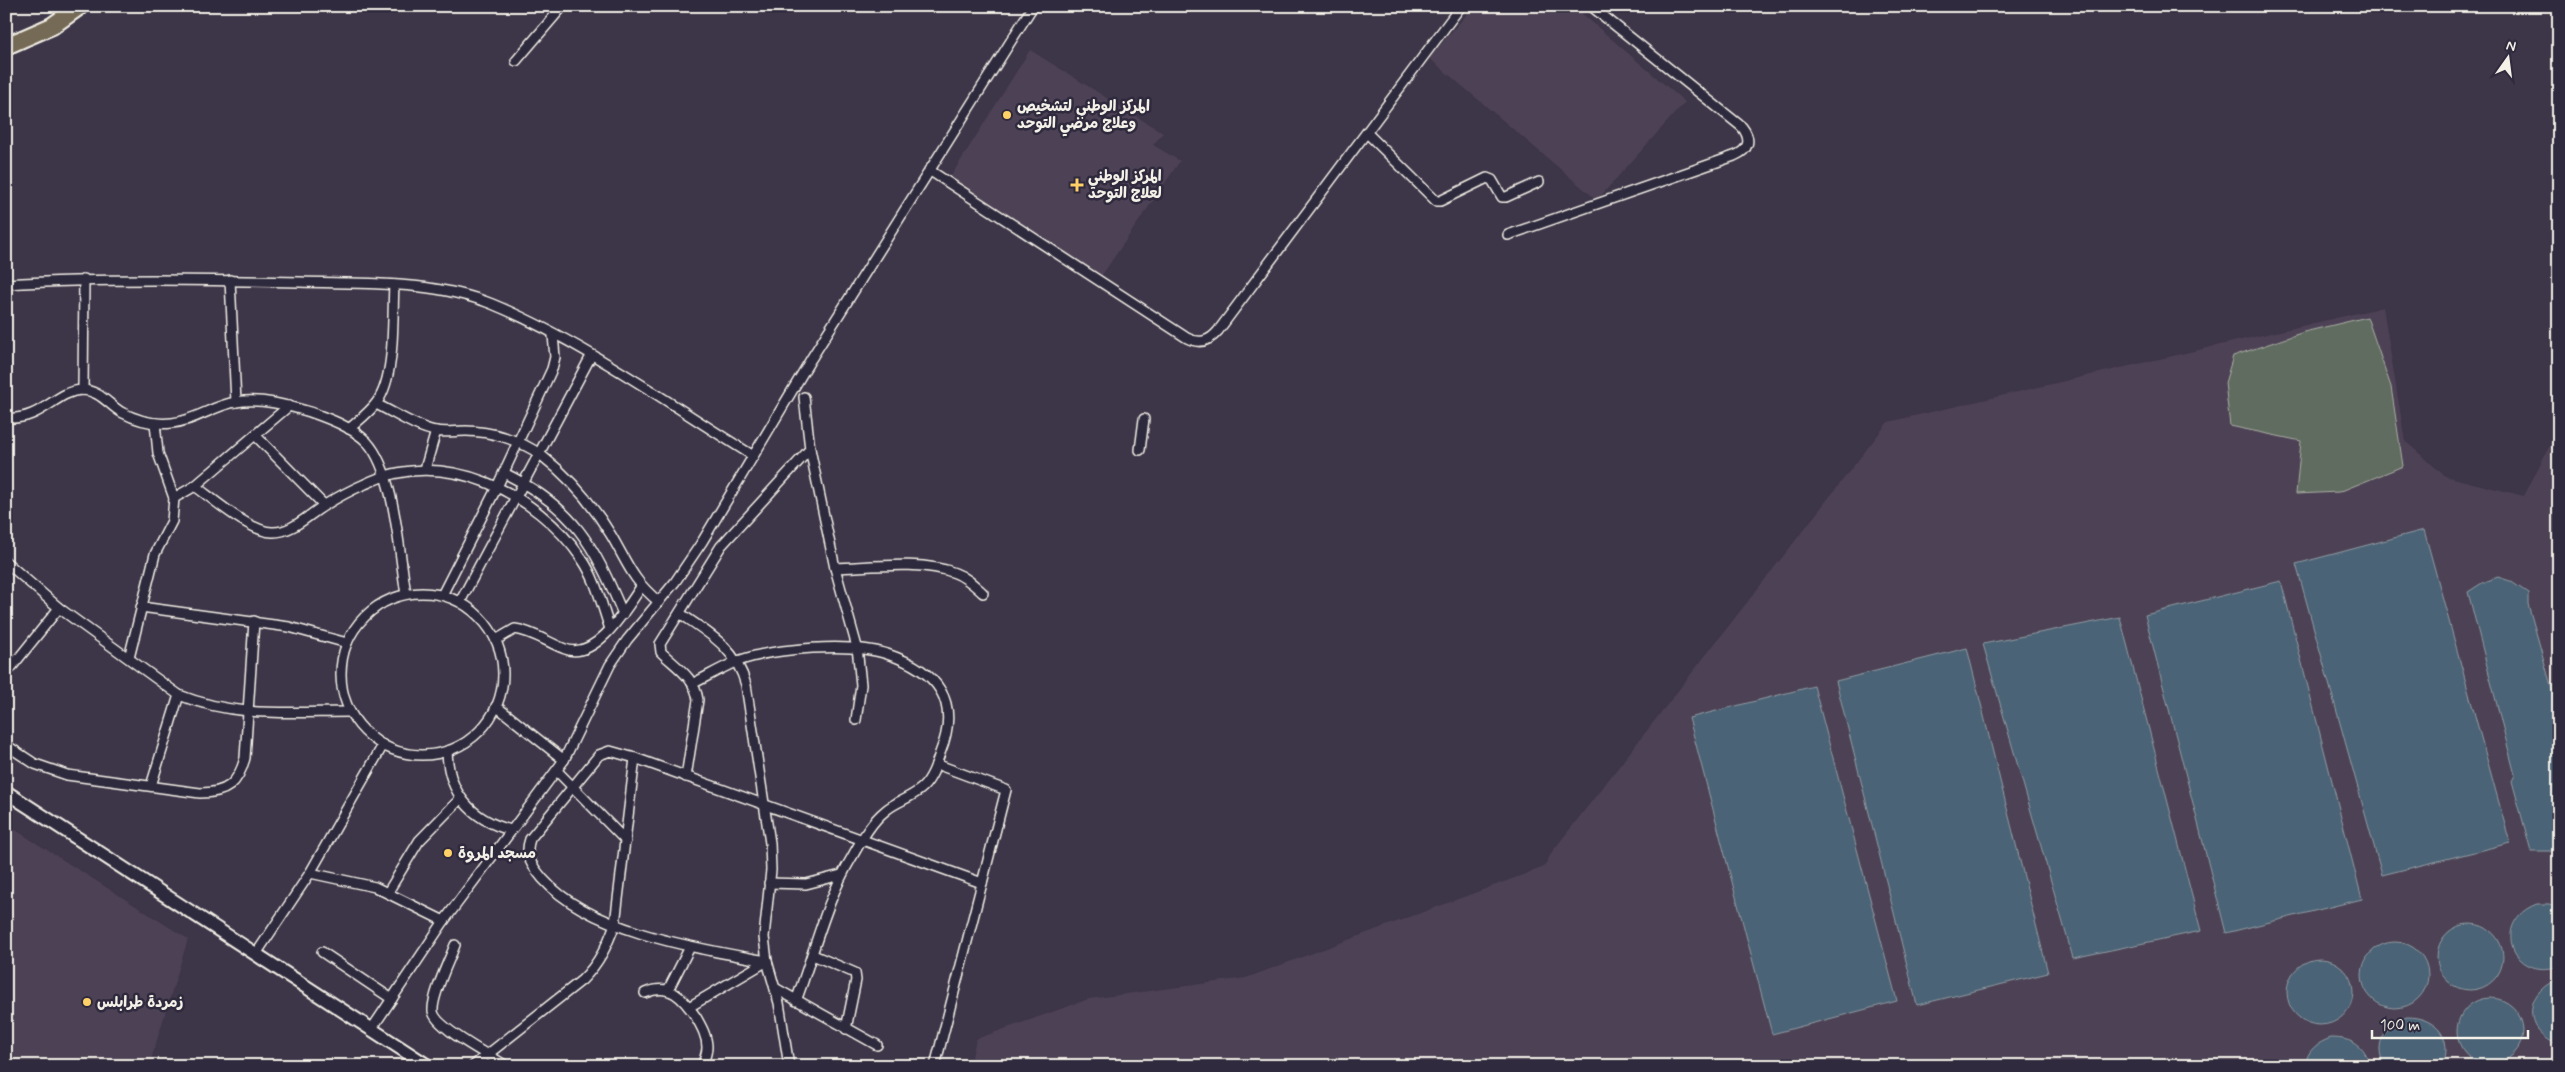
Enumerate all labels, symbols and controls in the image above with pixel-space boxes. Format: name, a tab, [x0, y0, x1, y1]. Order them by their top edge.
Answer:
north arrow	[2482, 32, 2532, 82]
text: N	[2504, 36, 2518, 56]
place label: المركز الوطني لتشخيص وعلاج مرضي التوحد	[1017, 97, 1150, 137]
marker: المركز الوطني لتشخيص وعلاج مرضي التوحد	[1001, 109, 1013, 121]
place label: المركز الوطني لعلاج التوحد	[1088, 167, 1162, 204]
marker: المركز الوطني لعلاج التوحد	[1070, 178, 1084, 192]
place label: مسجد المروة	[458, 844, 536, 864]
marker: مسجد المروة	[442, 847, 454, 859]
place label: زمردة طرابلس	[97, 993, 184, 1013]
marker: زمردة طرابلس	[81, 996, 93, 1008]
scale bar	[2372, 1007, 2529, 1039]
text: 100 m	[2380, 1016, 2420, 1036]

